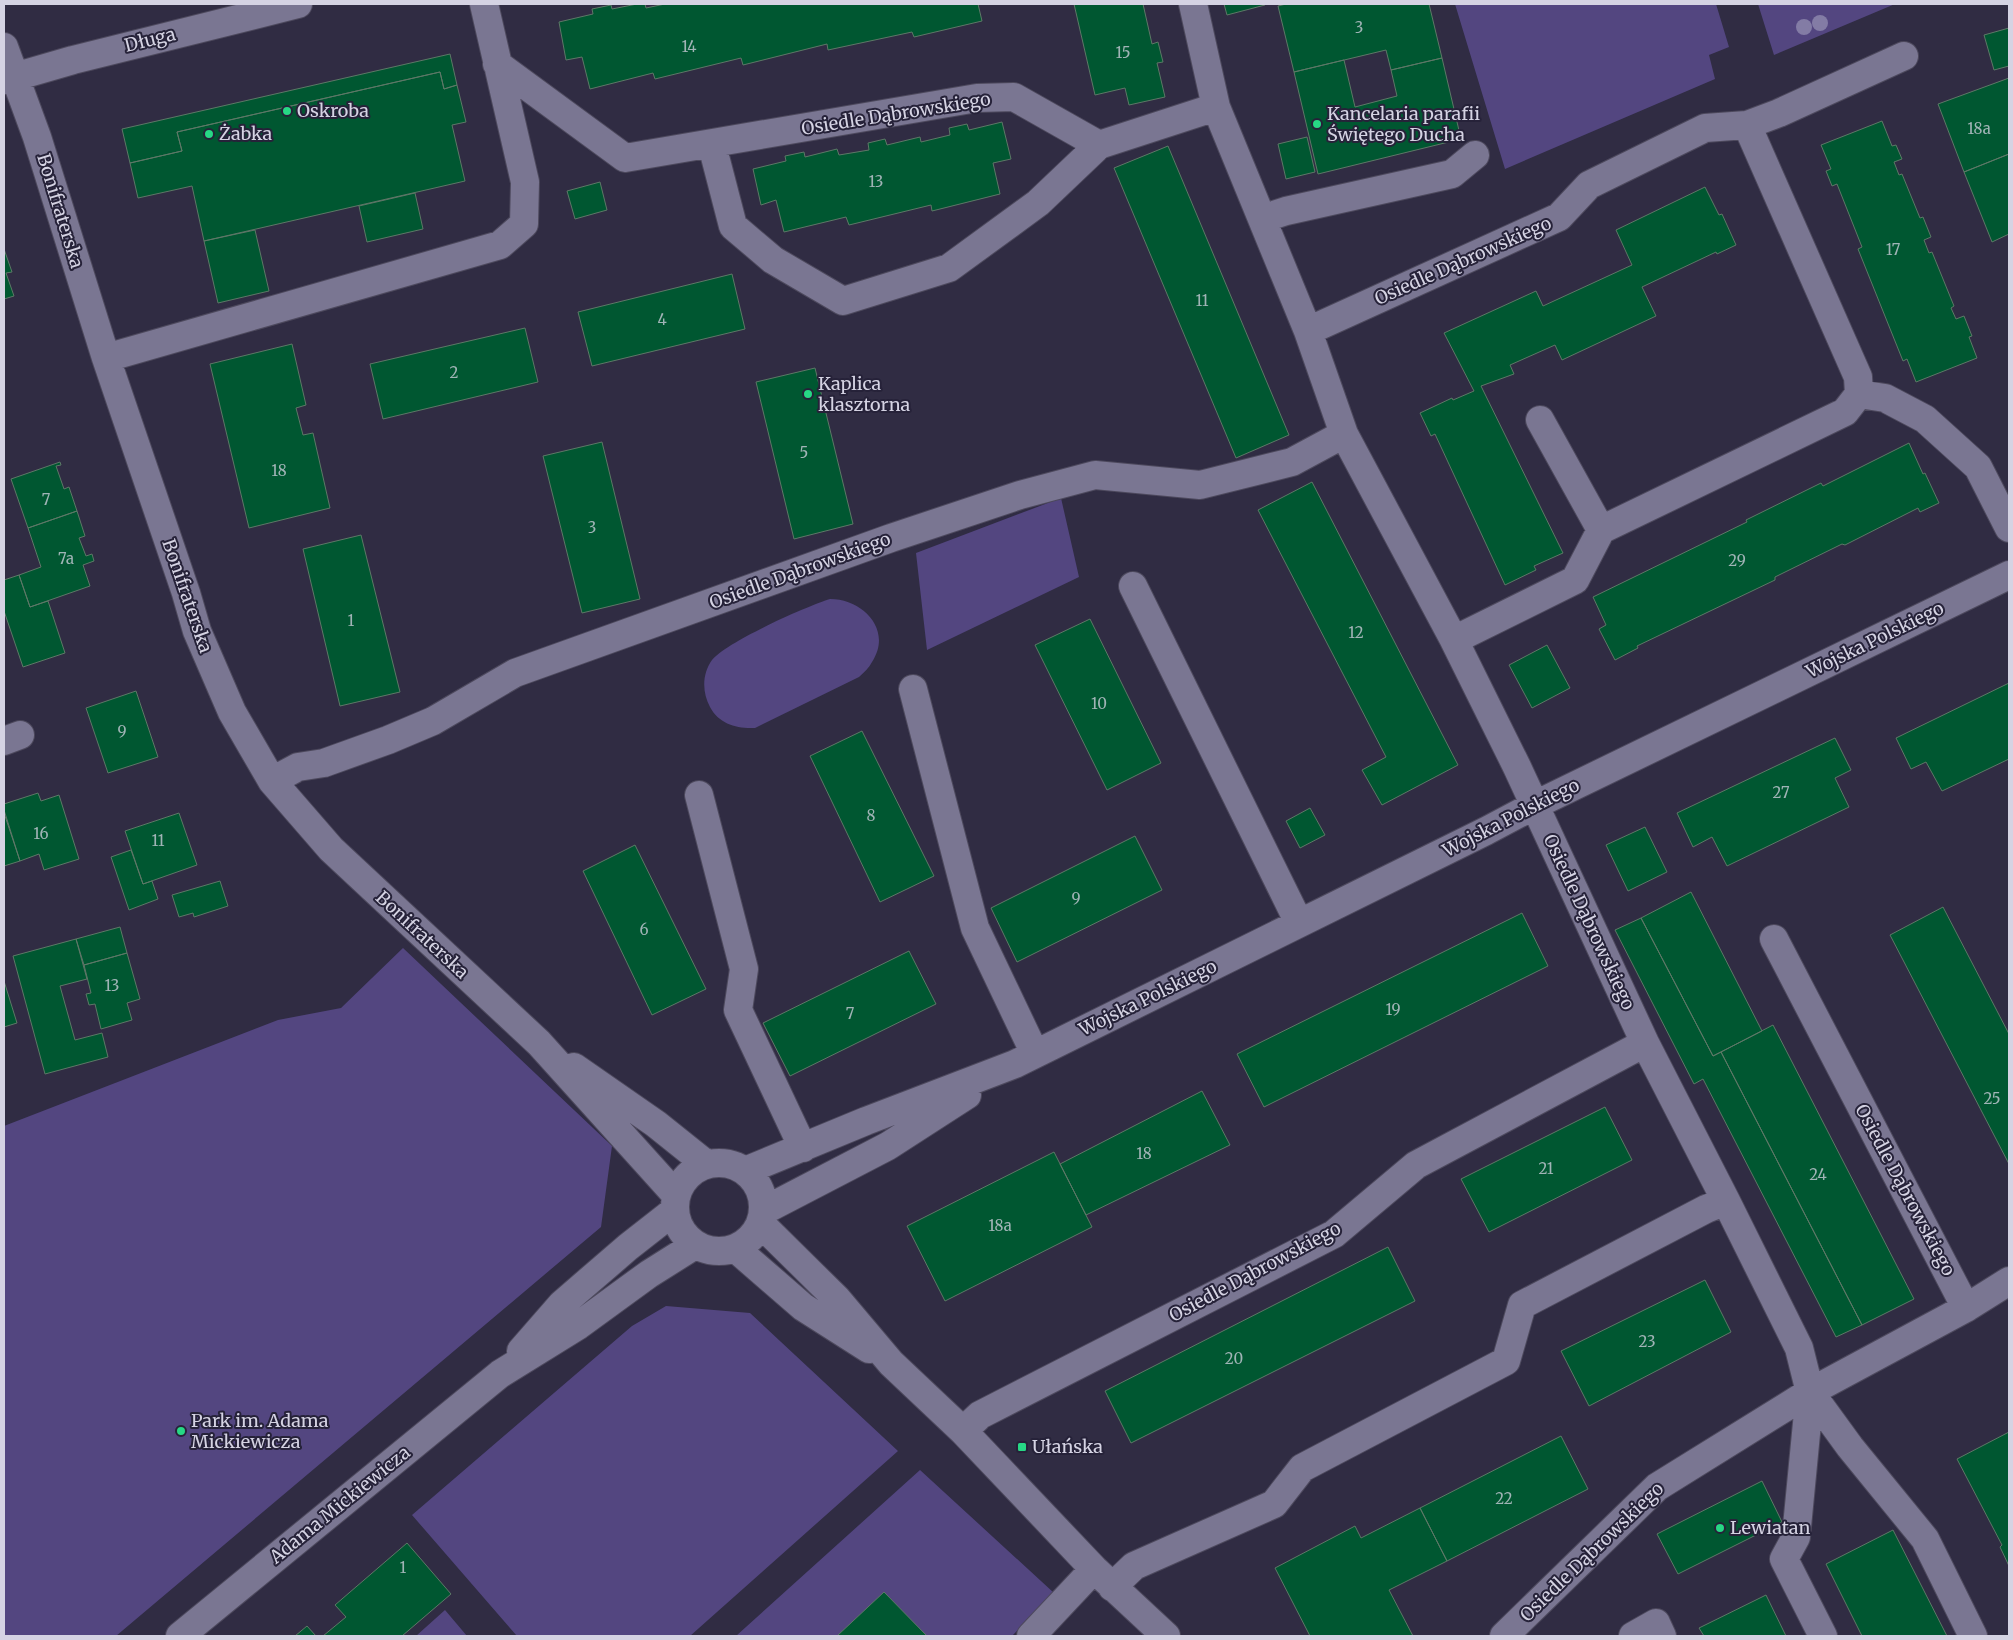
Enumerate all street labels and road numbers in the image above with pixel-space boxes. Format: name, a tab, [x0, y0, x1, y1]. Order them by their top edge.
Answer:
street label: Długa	[122, 22, 178, 57]
street label: Osiedle Dąbrowskiego	[800, 87, 992, 140]
street label: Bonifraterska	[32, 151, 89, 271]
street label: Osiedle Dąbrowskiego	[1371, 211, 1555, 310]
street label: Osiedle Dąbrowskiego	[706, 527, 894, 614]
street label: Bonifraterska	[157, 536, 218, 656]
street label: Wojska Polskiego	[1801, 596, 1947, 683]
street label: Wojska Polskiego	[1438, 773, 1583, 862]
street label: Osiedle Dąbrowskiego	[1539, 830, 1640, 1013]
street label: Bonifraterska	[371, 886, 474, 984]
street label: Wojska Polskiego	[1074, 954, 1220, 1041]
street label: Osiedle Dąbrowskiego	[1850, 1100, 1960, 1280]
street label: Osiedle Dąbrowskiego	[1165, 1217, 1345, 1327]
street label: Adama Mickiewicza	[264, 1441, 415, 1569]
street label: Osiedle Dąbrowskiego	[1515, 1477, 1668, 1626]

